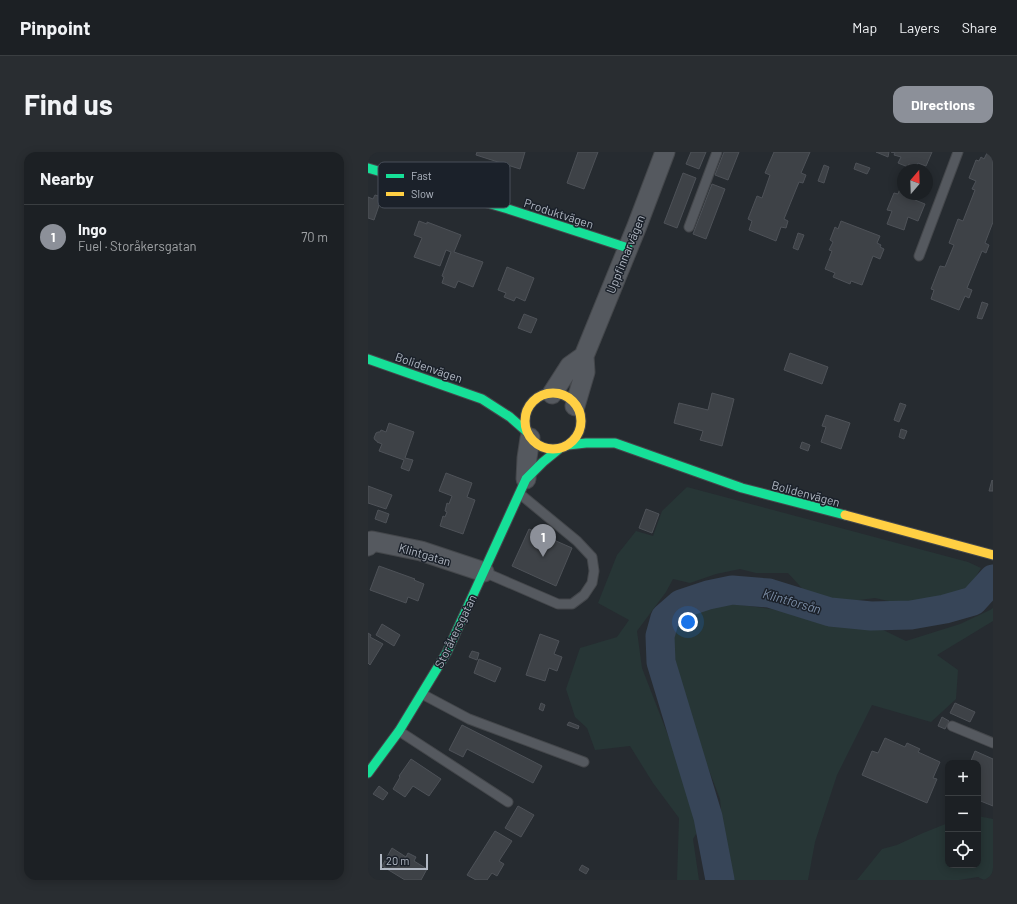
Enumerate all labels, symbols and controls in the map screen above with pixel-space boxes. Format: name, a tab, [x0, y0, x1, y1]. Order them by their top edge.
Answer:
text: Pinpoint	[20, 16, 90, 39]
text: Map	[852, 19, 877, 36]
text: Layers	[899, 19, 940, 36]
text: Share	[962, 19, 997, 36]
button: Directions	[893, 86, 993, 123]
text: Find us	[24, 87, 113, 121]
legend	[378, 162, 510, 208]
north arrow	[897, 164, 933, 200]
text: Nearby	[40, 168, 94, 188]
text: Fast	[411, 169, 432, 182]
text: Slow	[411, 187, 434, 200]
street label: Produktvägen	[522, 195, 596, 231]
street label: Uppfinnarvägen	[603, 213, 647, 295]
text: Ingo	[78, 220, 107, 238]
text: 1	[51, 229, 55, 245]
text: 70 m	[301, 229, 328, 245]
text: Fuel · Storåkersgatan	[78, 238, 197, 254]
street label: Bolidenvägen	[394, 349, 464, 385]
street label: Bolidenvägen	[770, 477, 842, 509]
pin: 1	[530, 524, 556, 557]
street label: Klintgatan	[397, 540, 453, 568]
water label: Klintforsån	[761, 585, 823, 617]
street label: Storåkersgatan	[431, 592, 479, 670]
your location	[678, 612, 698, 632]
map controls	[945, 760, 981, 868]
button: +	[945, 760, 981, 796]
button: −	[945, 796, 981, 832]
button: locate	[945, 832, 981, 868]
scale bar	[380, 852, 428, 871]
text: 20 m	[386, 854, 409, 867]

